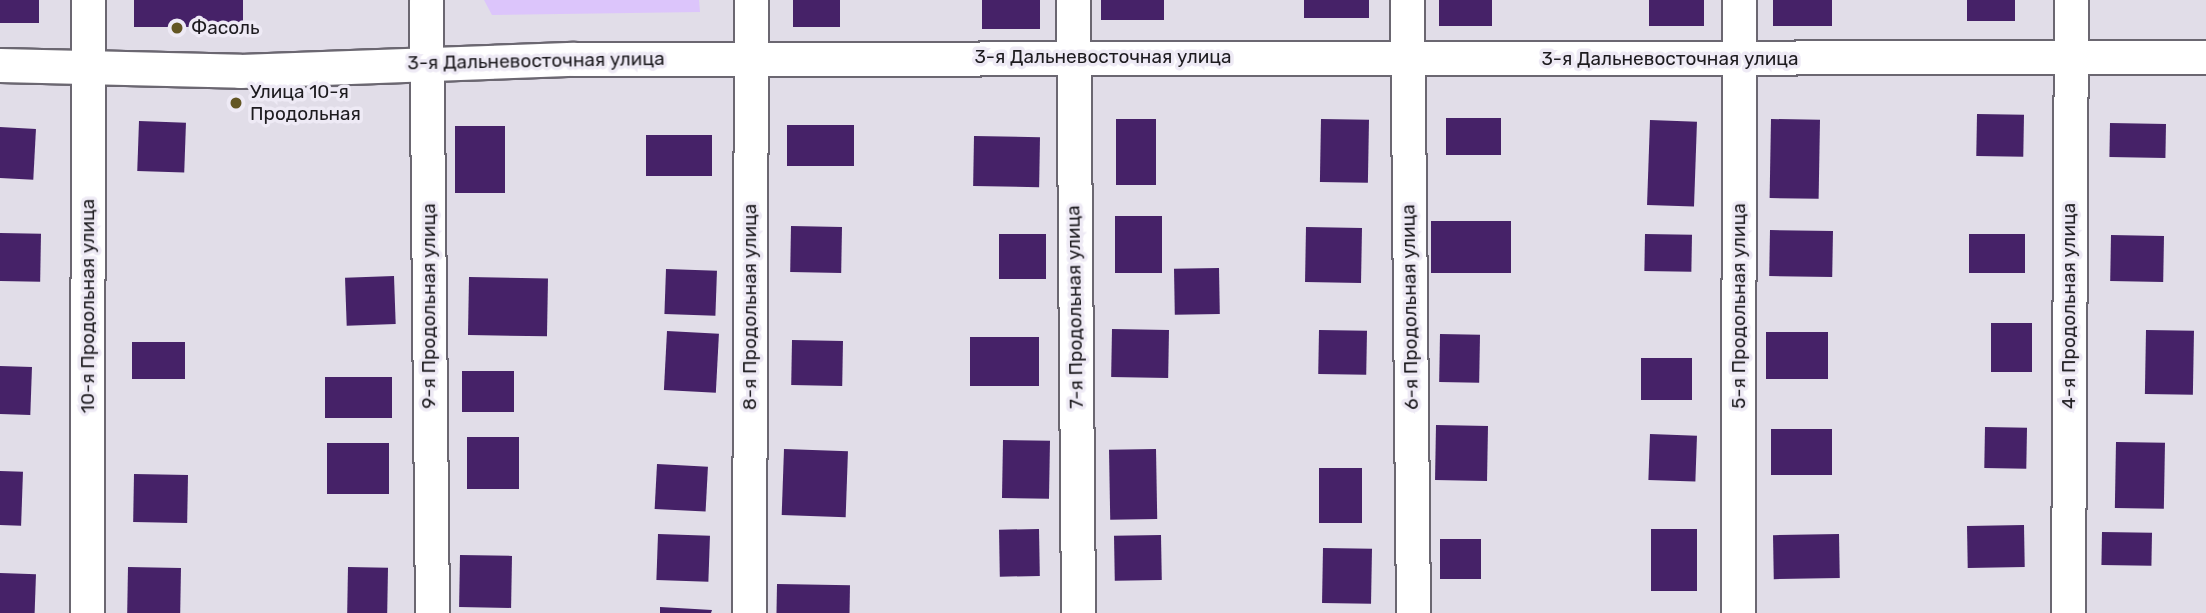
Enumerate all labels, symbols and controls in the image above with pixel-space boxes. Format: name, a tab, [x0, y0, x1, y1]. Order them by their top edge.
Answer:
place label: Фасоль	[191, 17, 260, 39]
marker: Фасоль	[169, 20, 185, 36]
street label: 3-я Дальневосточная улица	[974, 46, 1232, 68]
street label: 3-я Дальневосточная улица	[407, 47, 665, 75]
street label: 3-я Дальневосточная улица	[1541, 48, 1799, 70]
place label: Улица 10-я Продольная	[250, 81, 361, 125]
marker: Улица 10-я Продольная	[228, 95, 244, 111]
street label: 10-я Продольная улица	[77, 199, 99, 413]
street label: 9-я Продольная улица	[418, 203, 440, 409]
street label: 5-я Продольная улица	[1728, 203, 1750, 409]
street label: 4-я Продольная улица	[2058, 203, 2080, 409]
street label: 8-я Продольная улица	[739, 204, 761, 410]
street label: 6-я Продольная улица	[1397, 204, 1423, 410]
street label: 7-я Продольная улица	[1062, 205, 1088, 409]

